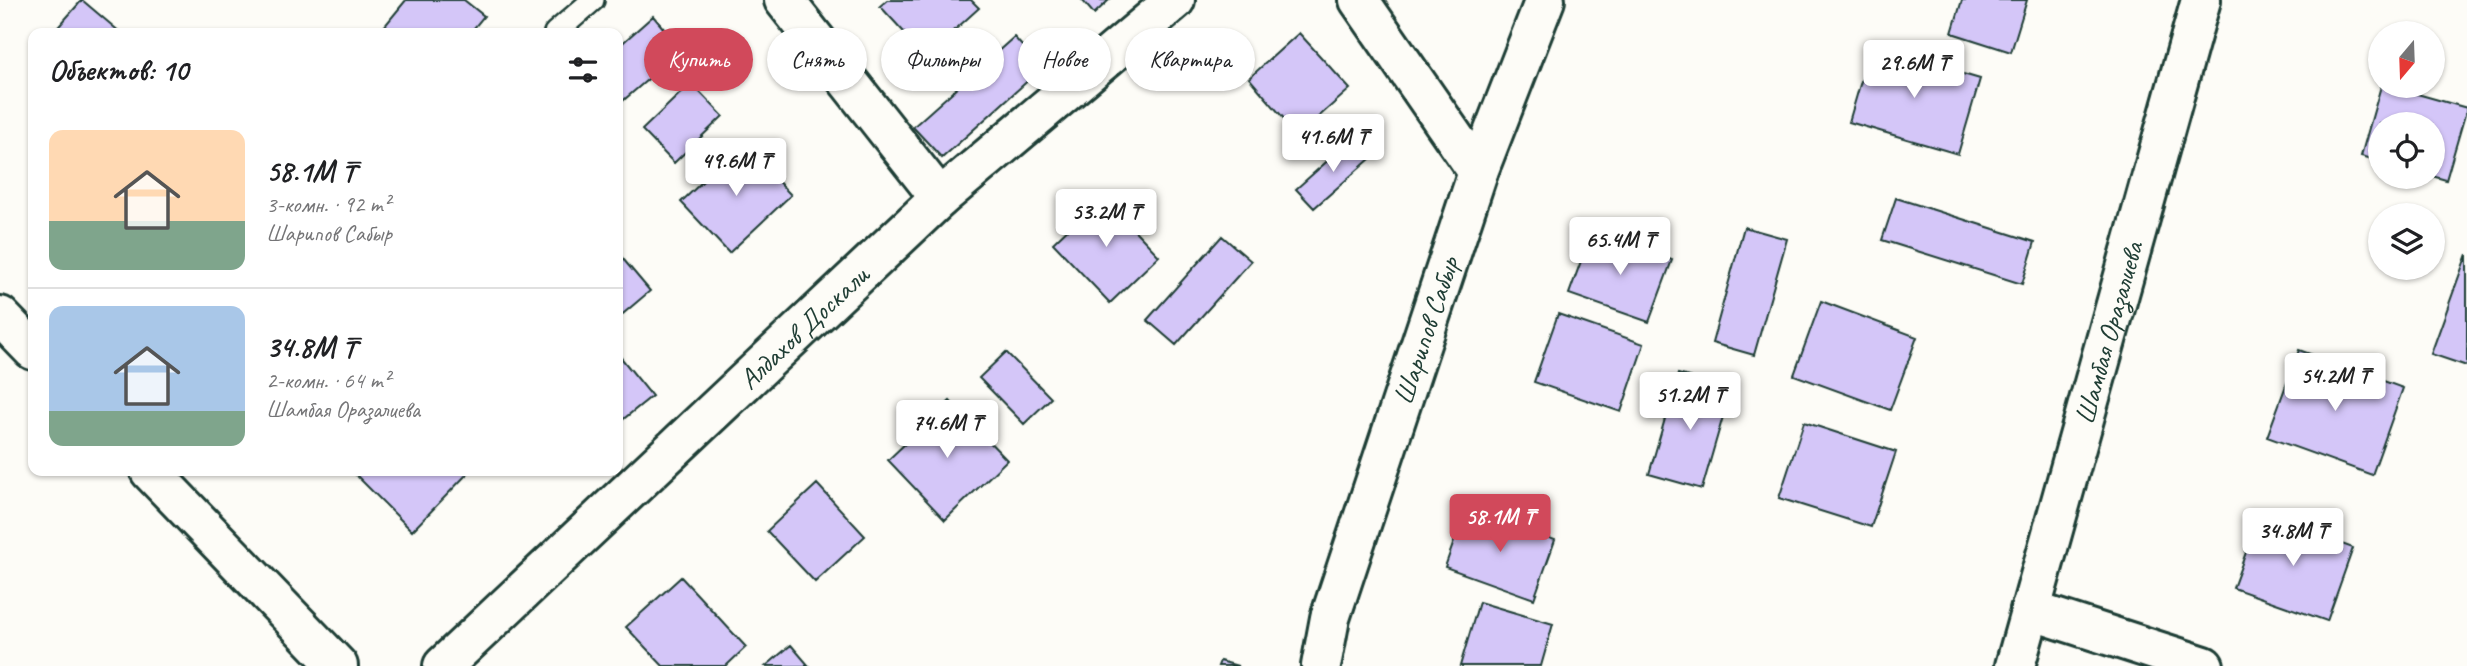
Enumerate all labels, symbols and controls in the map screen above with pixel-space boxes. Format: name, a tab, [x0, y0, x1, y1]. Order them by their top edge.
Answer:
north arrow	[2368, 21, 2445, 98]
map controls	[2368, 21, 2445, 280]
chip: Купить	[644, 28, 753, 91]
chip: Снять	[767, 28, 867, 91]
chip: Фильтры	[881, 28, 1004, 91]
chip: Новое	[1018, 28, 1111, 91]
chip: Квартира	[1125, 28, 1255, 91]
pin: 29.6M ₸	[1849, 41, 1979, 100]
text: 29.6M ₸	[1879, 48, 1949, 77]
text: Объектов: 10	[49, 51, 188, 89]
icon: filters	[564, 51, 602, 89]
button: locate	[2368, 112, 2445, 189]
pin: 41.6M ₸	[1268, 114, 1398, 174]
text: 41.6M ₸	[1298, 122, 1368, 151]
pin: 49.6M ₸	[671, 138, 801, 198]
text: 49.6M ₸	[701, 146, 771, 175]
text: 58.1M ₸	[266, 152, 356, 190]
icon: home	[105, 158, 189, 242]
text: 3-комн. · 92 m²	[266, 190, 390, 219]
pin: 53.2M ₸	[1041, 190, 1171, 249]
text: 53.2M ₸	[1072, 197, 1140, 226]
button: layers	[2368, 203, 2445, 280]
pin: 65.4M ₸	[1555, 218, 1685, 277]
text: Шарипов Сабыр	[266, 219, 392, 248]
text: 65.4M ₸	[1585, 225, 1655, 254]
street label: Шамбая Оразалиева	[2066, 236, 2151, 428]
street label: Шарипов Сабыр	[1385, 251, 1467, 409]
street label: Алдахов Доскали	[731, 256, 877, 396]
text: 34.8M ₸	[266, 328, 356, 366]
icon: home	[105, 334, 189, 418]
pin: 54.2M ₸	[2270, 354, 2400, 413]
text: 54.2M ₸	[2301, 361, 2369, 390]
text: 2-комн. · 64 m²	[266, 366, 390, 395]
pin: 51.2M ₸	[1625, 372, 1755, 432]
text: 51.2M ₸	[1656, 380, 1724, 409]
text: Шамбая Оразалиева	[266, 395, 420, 424]
pin: 74.6M ₸	[882, 400, 1012, 460]
text: 74.6M ₸	[912, 408, 982, 437]
pin: 58.1M ₸	[1435, 494, 1565, 554]
text: 58.1M ₸	[1466, 502, 1534, 531]
pin: 34.8M ₸	[2228, 508, 2358, 568]
text: 34.8M ₸	[2258, 516, 2328, 545]

